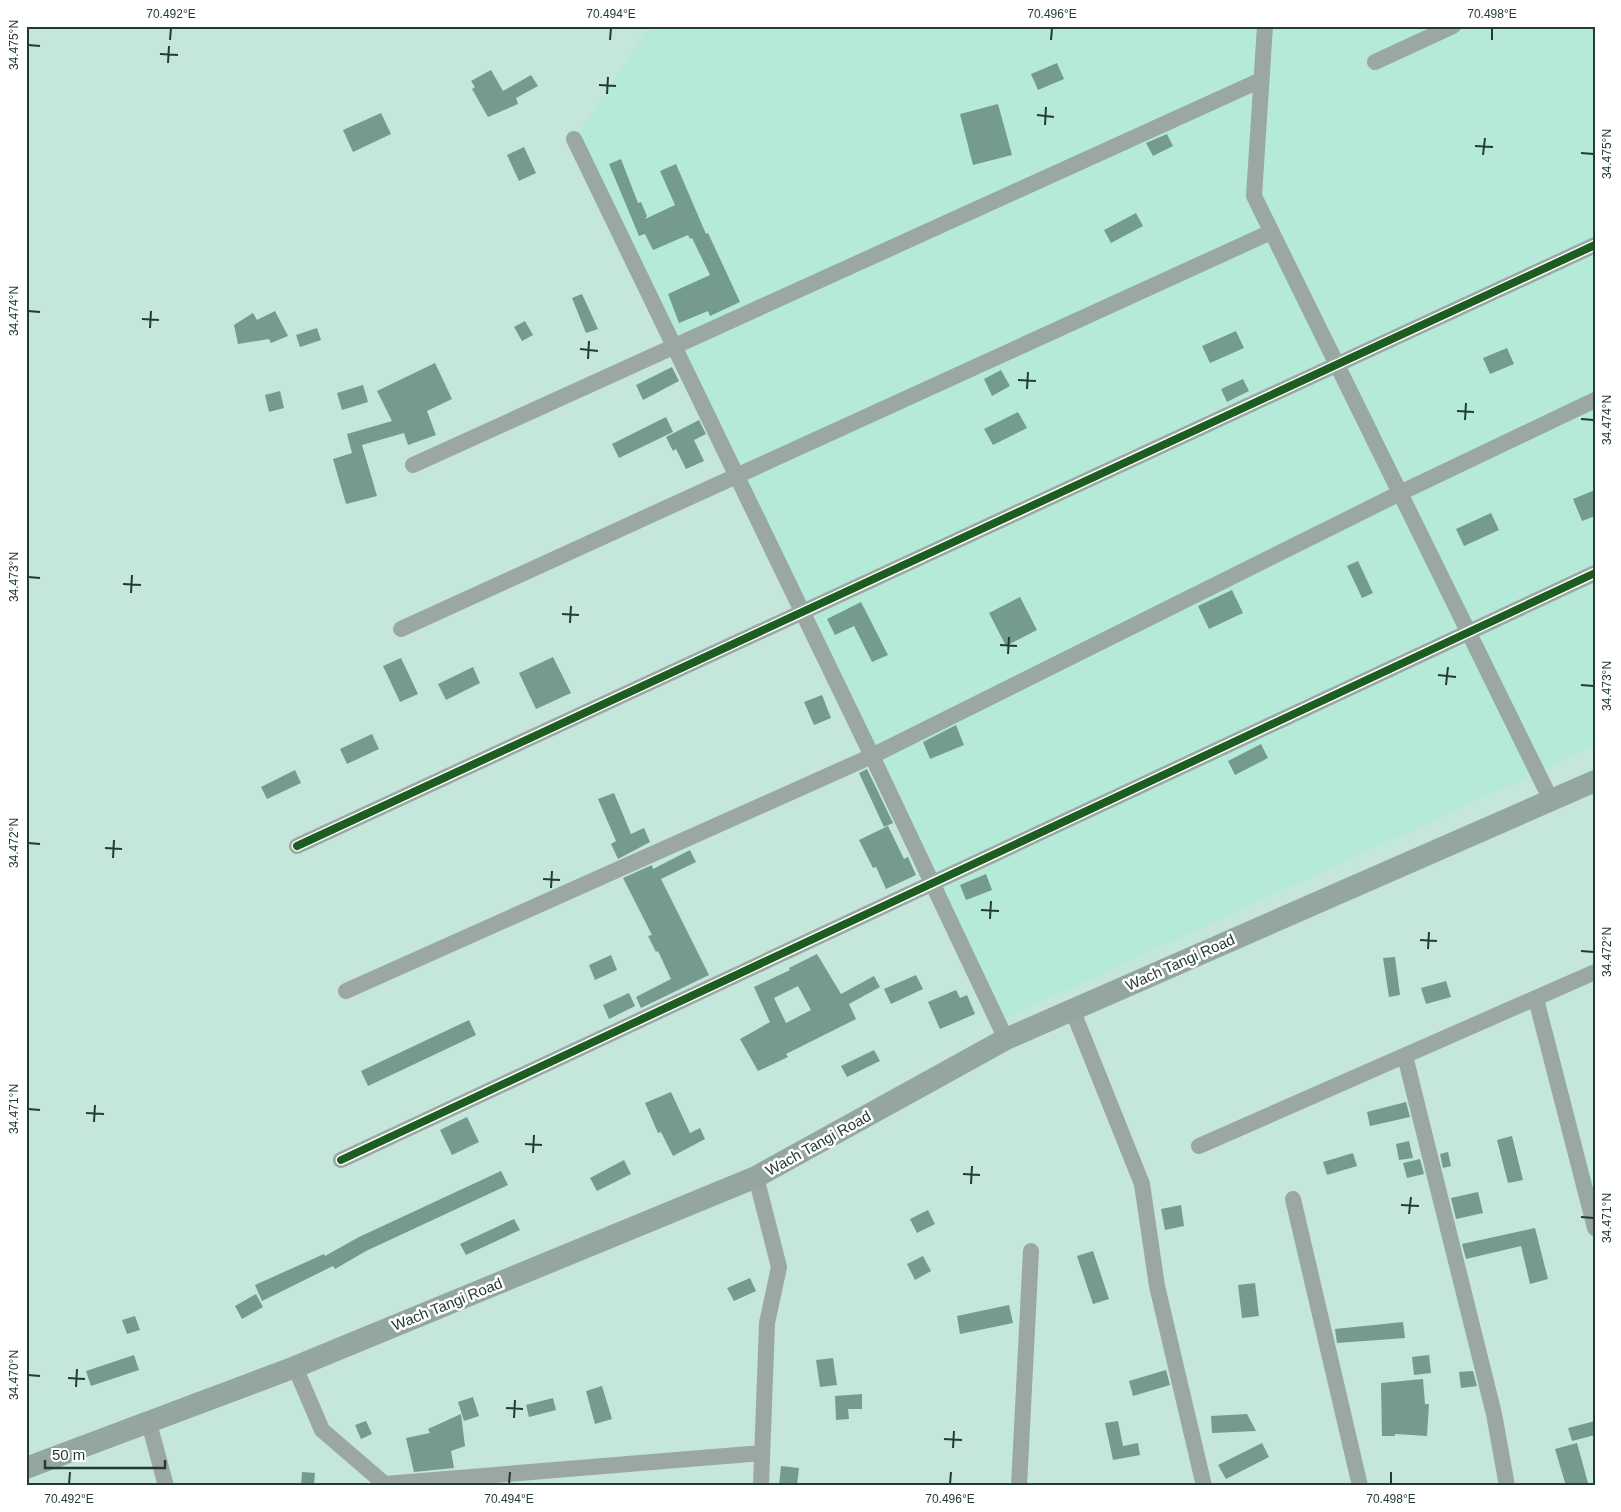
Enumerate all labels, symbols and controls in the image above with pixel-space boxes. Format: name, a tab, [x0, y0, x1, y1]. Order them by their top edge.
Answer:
text: 70.492°E	[146, 7, 196, 21]
text: 70.494°E	[586, 7, 636, 21]
text: 70.496°E	[1027, 7, 1077, 21]
text: 70.498°E	[1467, 7, 1517, 21]
text: 34.475°N	[7, 20, 21, 70]
text: 34.475°N	[1600, 129, 1614, 179]
text: 34.474°N	[7, 286, 21, 336]
text: 34.474°N	[1600, 395, 1614, 445]
text: 34.473°N	[7, 552, 21, 602]
text: 34.473°N	[1600, 661, 1614, 711]
text: 34.472°N	[7, 818, 21, 868]
text: 34.472°N	[1600, 927, 1614, 977]
street label: Wach Tangi Road	[1123, 930, 1237, 994]
text: 34.471°N	[7, 1084, 21, 1134]
street label: Wach Tangi Road	[762, 1107, 874, 1179]
text: 34.471°N	[1600, 1193, 1614, 1243]
street label: Wach Tangi Road	[389, 1274, 505, 1334]
text: 34.470°N	[7, 1350, 21, 1400]
scale bar	[45, 1437, 165, 1469]
text: 50 m	[52, 1446, 85, 1463]
text: 70.492°E	[44, 1492, 94, 1506]
text: 70.494°E	[484, 1492, 534, 1506]
text: 70.496°E	[925, 1492, 975, 1506]
text: 70.498°E	[1366, 1492, 1416, 1506]

